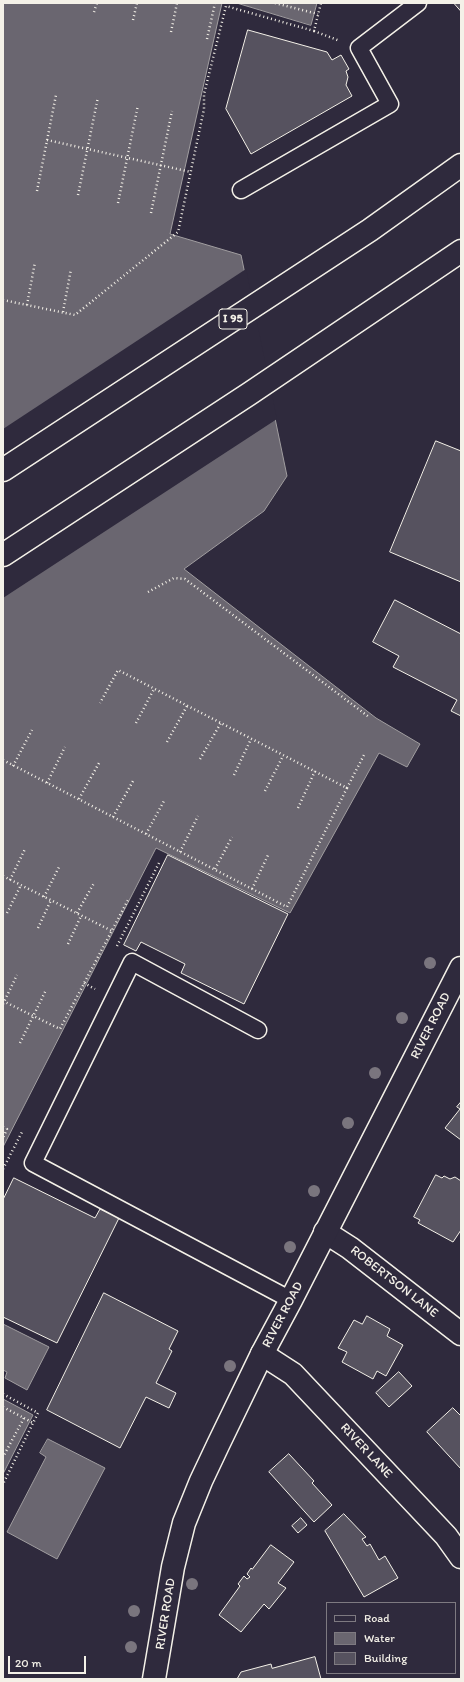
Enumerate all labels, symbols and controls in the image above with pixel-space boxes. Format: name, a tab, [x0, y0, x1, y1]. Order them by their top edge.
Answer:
road number: I 95	[219, 309, 247, 329]
street label: RIVER ROAD	[408, 990, 454, 1062]
street label: ROBERTSON LANE	[347, 1243, 441, 1321]
street label: RIVER ROAD	[259, 1279, 307, 1351]
street label: RIVER LANE	[337, 1420, 395, 1482]
street label: RIVER ROAD	[153, 1577, 179, 1651]
legend	[326, 1602, 456, 1674]
text: Road	[364, 1611, 390, 1625]
text: Water	[364, 1631, 395, 1645]
scale bar	[10, 1648, 88, 1674]
text: Building	[364, 1651, 407, 1665]
text: 20 m	[15, 1656, 42, 1670]

